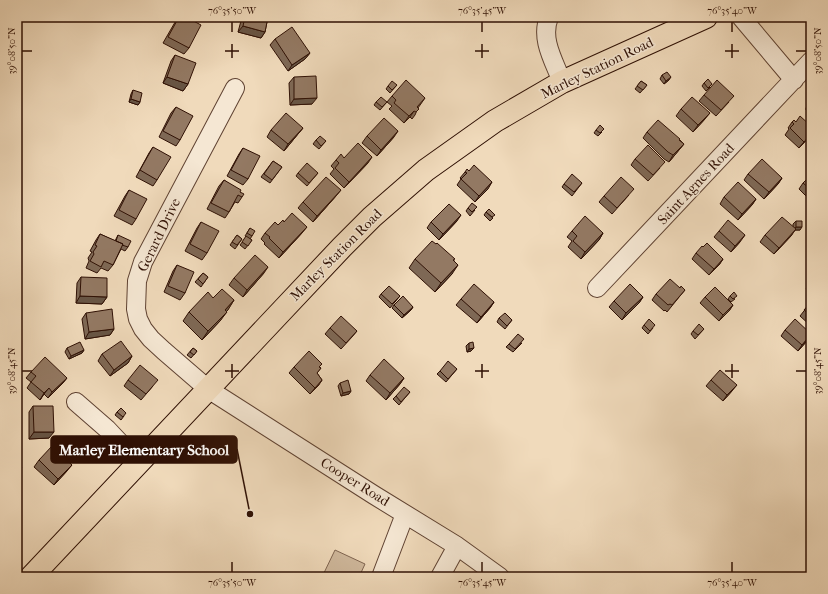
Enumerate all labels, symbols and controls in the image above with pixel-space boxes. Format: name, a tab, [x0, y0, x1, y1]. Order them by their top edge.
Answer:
text: 76°35'50"W	[208, 5, 257, 17]
text: 76°35'45"W	[458, 5, 507, 17]
text: 76°35'40"W	[707, 5, 758, 17]
text: 39°08'50"N	[6, 27, 18, 74]
text: 39°08'50"N	[812, 27, 824, 74]
street label: Marley Station Road	[538, 33, 656, 103]
street label: Saint Agnes Road	[654, 140, 738, 228]
street label: Gerard Drive	[134, 195, 184, 275]
street label: Marley Station Road	[286, 205, 386, 305]
text: 39°08'45"N	[6, 347, 18, 395]
text: 39°08'45"N	[812, 347, 824, 395]
callout: Marley Elementary School	[51, 436, 237, 463]
text: Marley Elementary School	[58, 441, 230, 459]
street label: Cooper Road	[317, 454, 393, 510]
text: 76°35'50"W	[208, 577, 257, 589]
text: 76°35'45"W	[458, 577, 507, 589]
text: 76°35'40"W	[707, 577, 758, 589]

